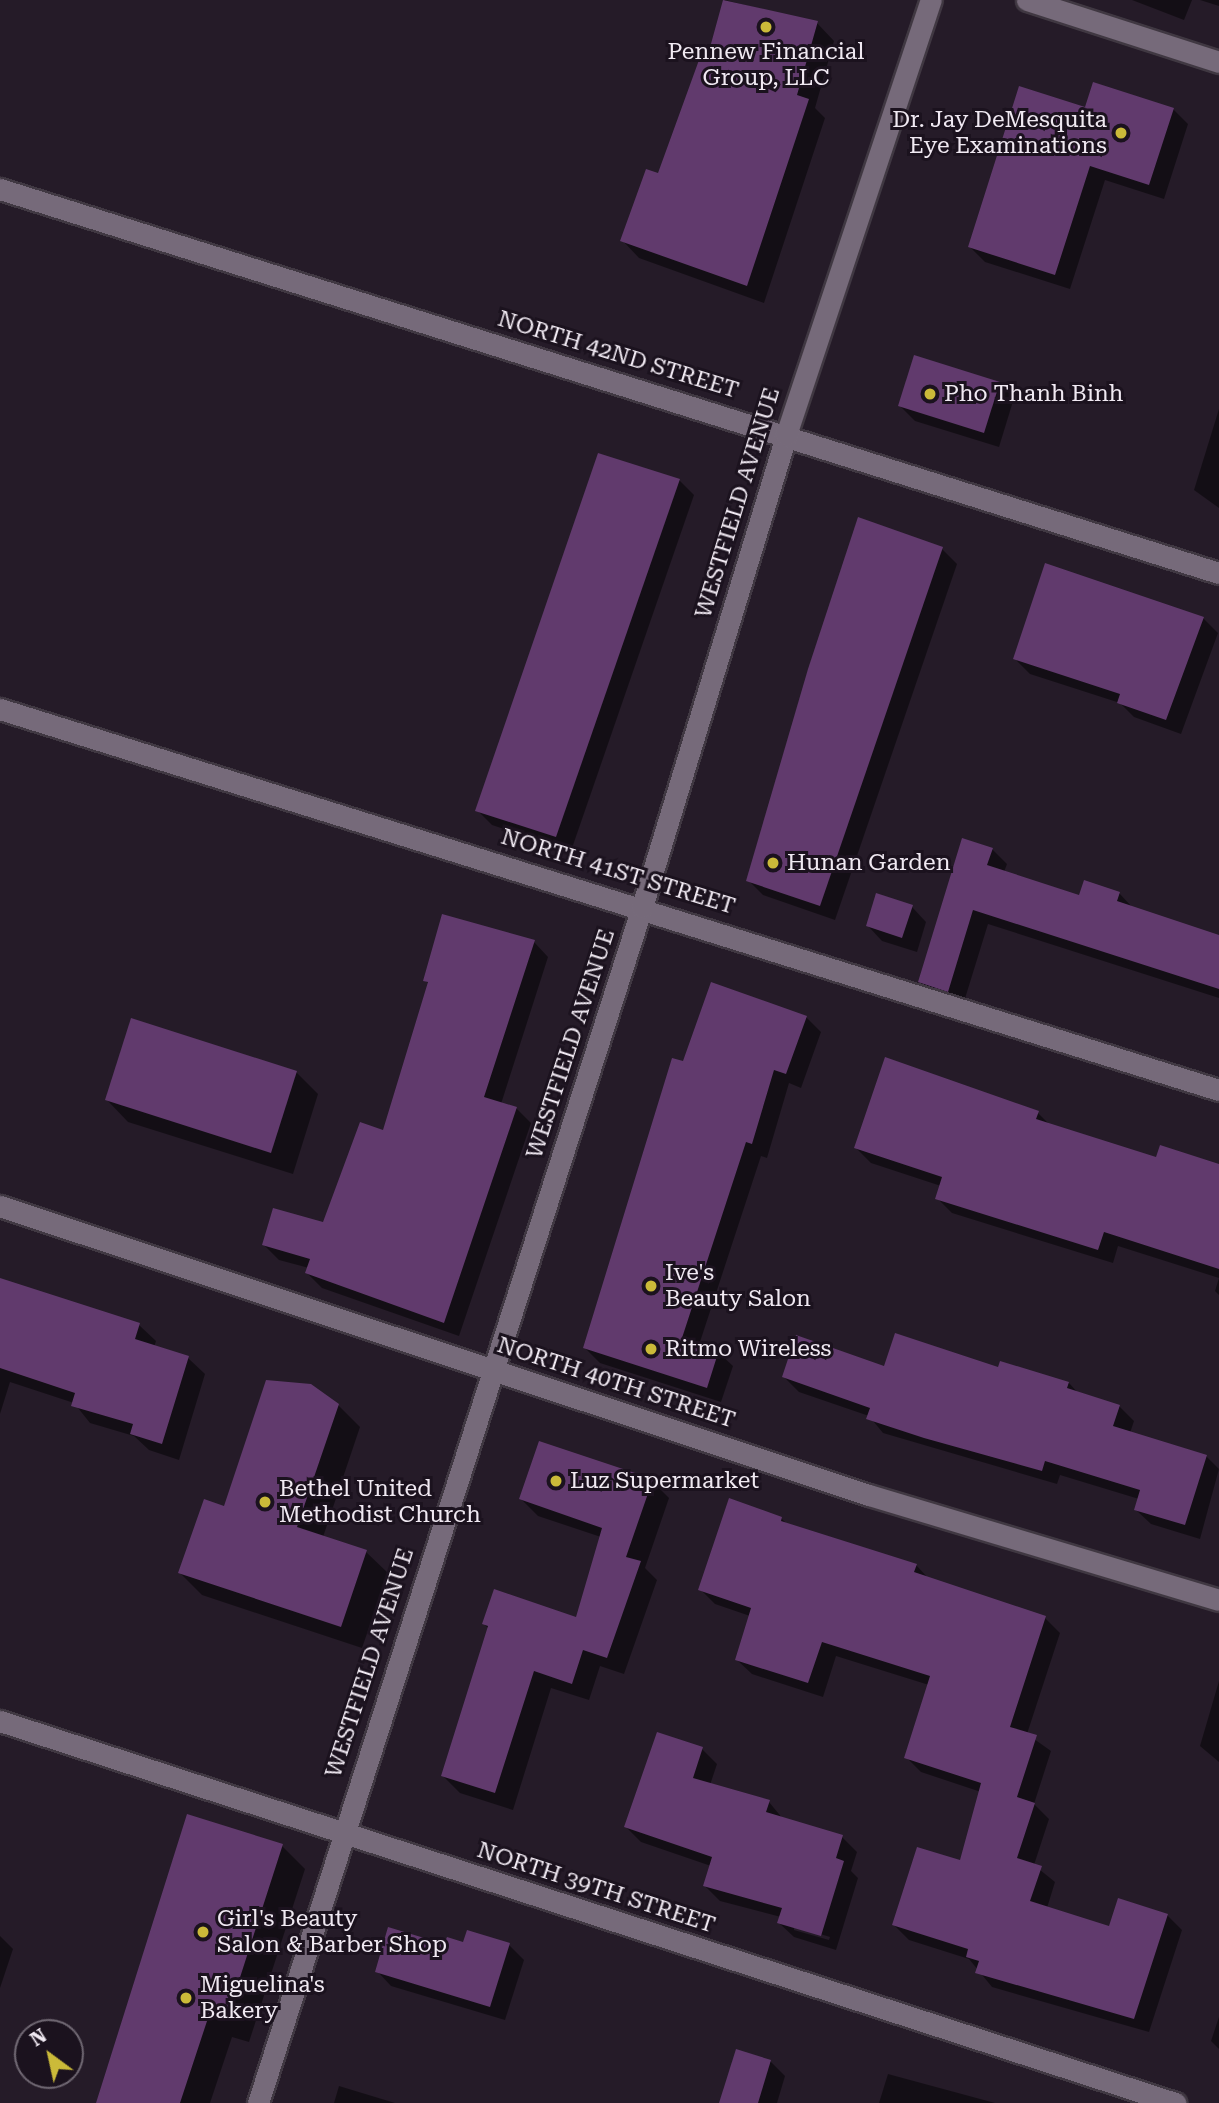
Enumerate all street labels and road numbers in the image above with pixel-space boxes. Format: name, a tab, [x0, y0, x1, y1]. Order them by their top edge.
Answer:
street label: NORTH 42ND STREET	[494, 305, 742, 405]
street label: WESTFIELD AVENUE	[690, 384, 786, 622]
street label: NORTH 41ST STREET	[498, 823, 738, 921]
street label: WESTFIELD AVENUE	[521, 926, 621, 1162]
street label: NORTH 40TH STREET	[493, 1331, 739, 1435]
street label: WESTFIELD AVENUE	[320, 1545, 420, 1781]
street label: NORTH 39TH STREET	[473, 1836, 719, 1940]

